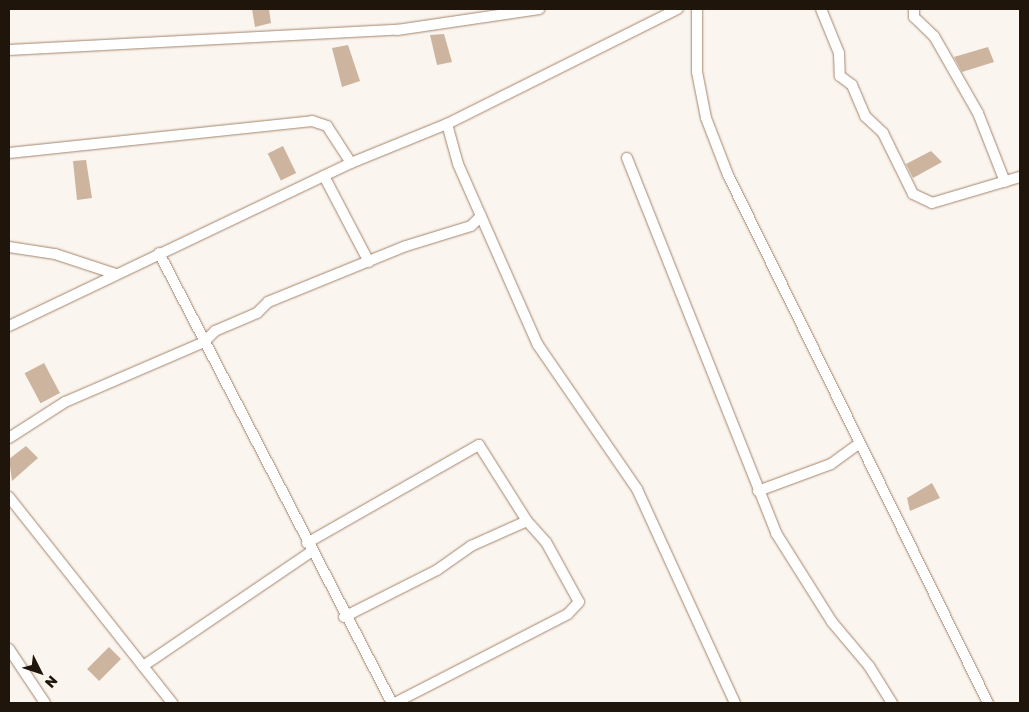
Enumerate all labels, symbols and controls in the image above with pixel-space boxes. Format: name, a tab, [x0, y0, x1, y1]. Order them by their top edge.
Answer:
north arrow	[15, 647, 65, 697]
text: N	[42, 673, 62, 692]

